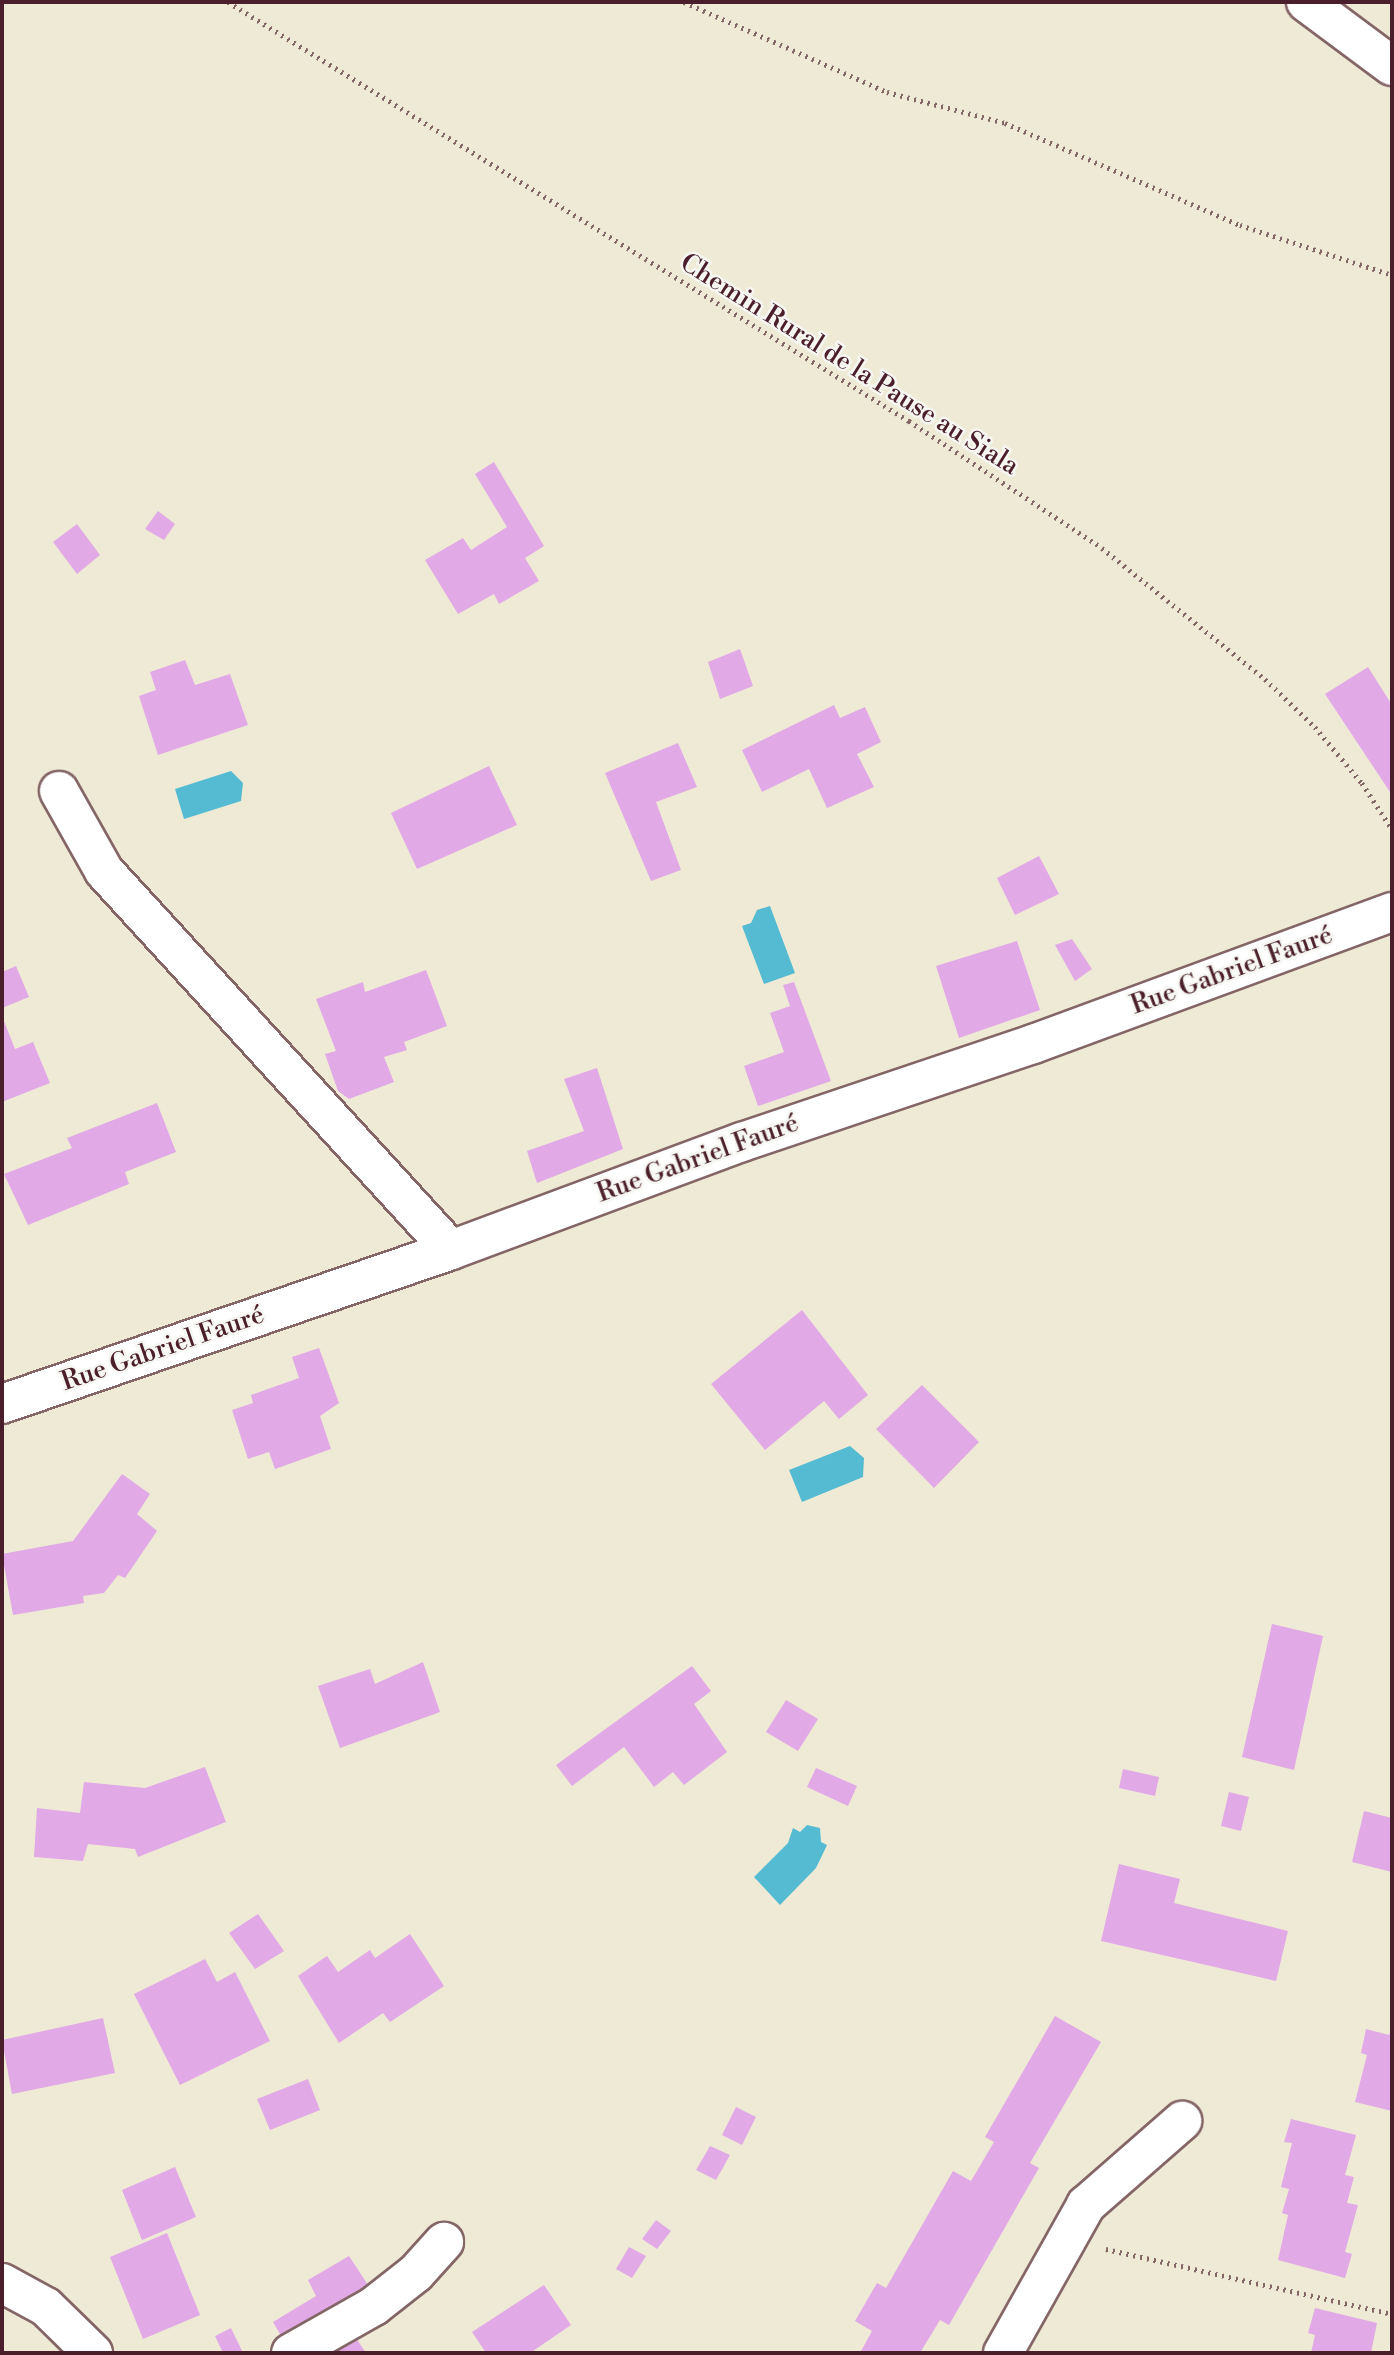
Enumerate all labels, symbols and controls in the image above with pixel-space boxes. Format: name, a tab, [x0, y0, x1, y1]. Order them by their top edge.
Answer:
street label: Chemin Rural de la Pause au Siala	[674, 248, 1024, 482]
street label: Rue Gabriel Fauré	[1127, 920, 1337, 1022]
street label: Rue Gabriel Fauré	[593, 1108, 803, 1210]
street label: Rue Gabriel Fauré	[57, 1300, 269, 1398]

